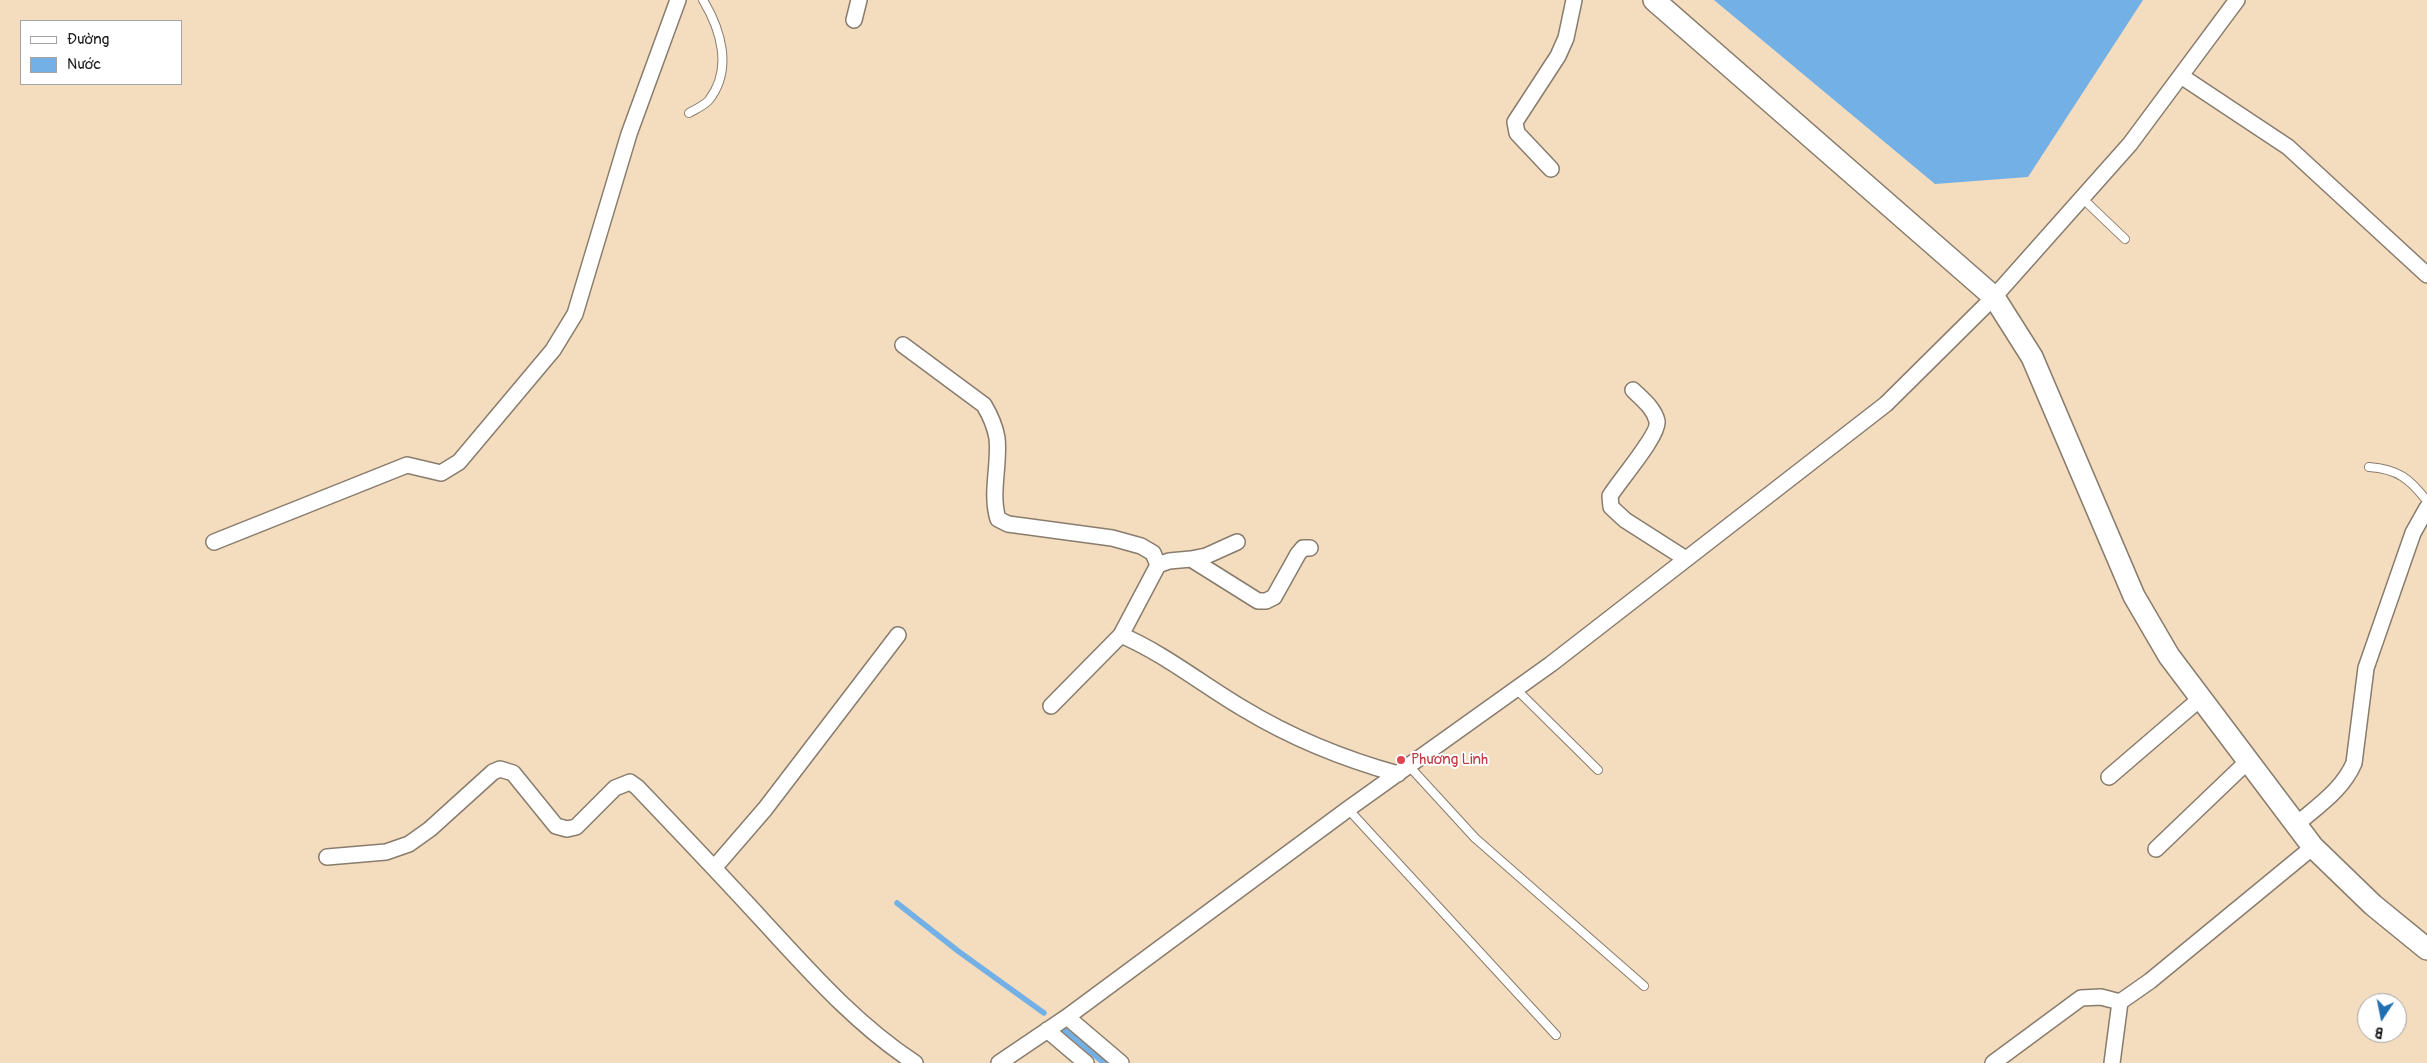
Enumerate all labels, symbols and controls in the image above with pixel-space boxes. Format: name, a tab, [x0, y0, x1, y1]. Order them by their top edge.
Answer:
legend	[20, 20, 182, 85]
text: Đường	[67, 30, 109, 49]
text: Nước	[67, 55, 101, 74]
place label: Phương Linh	[1411, 751, 1488, 769]
marker: Phương Linh	[1395, 754, 1407, 766]
north arrow	[2357, 993, 2407, 1043]
text: B	[2374, 1023, 2385, 1041]

